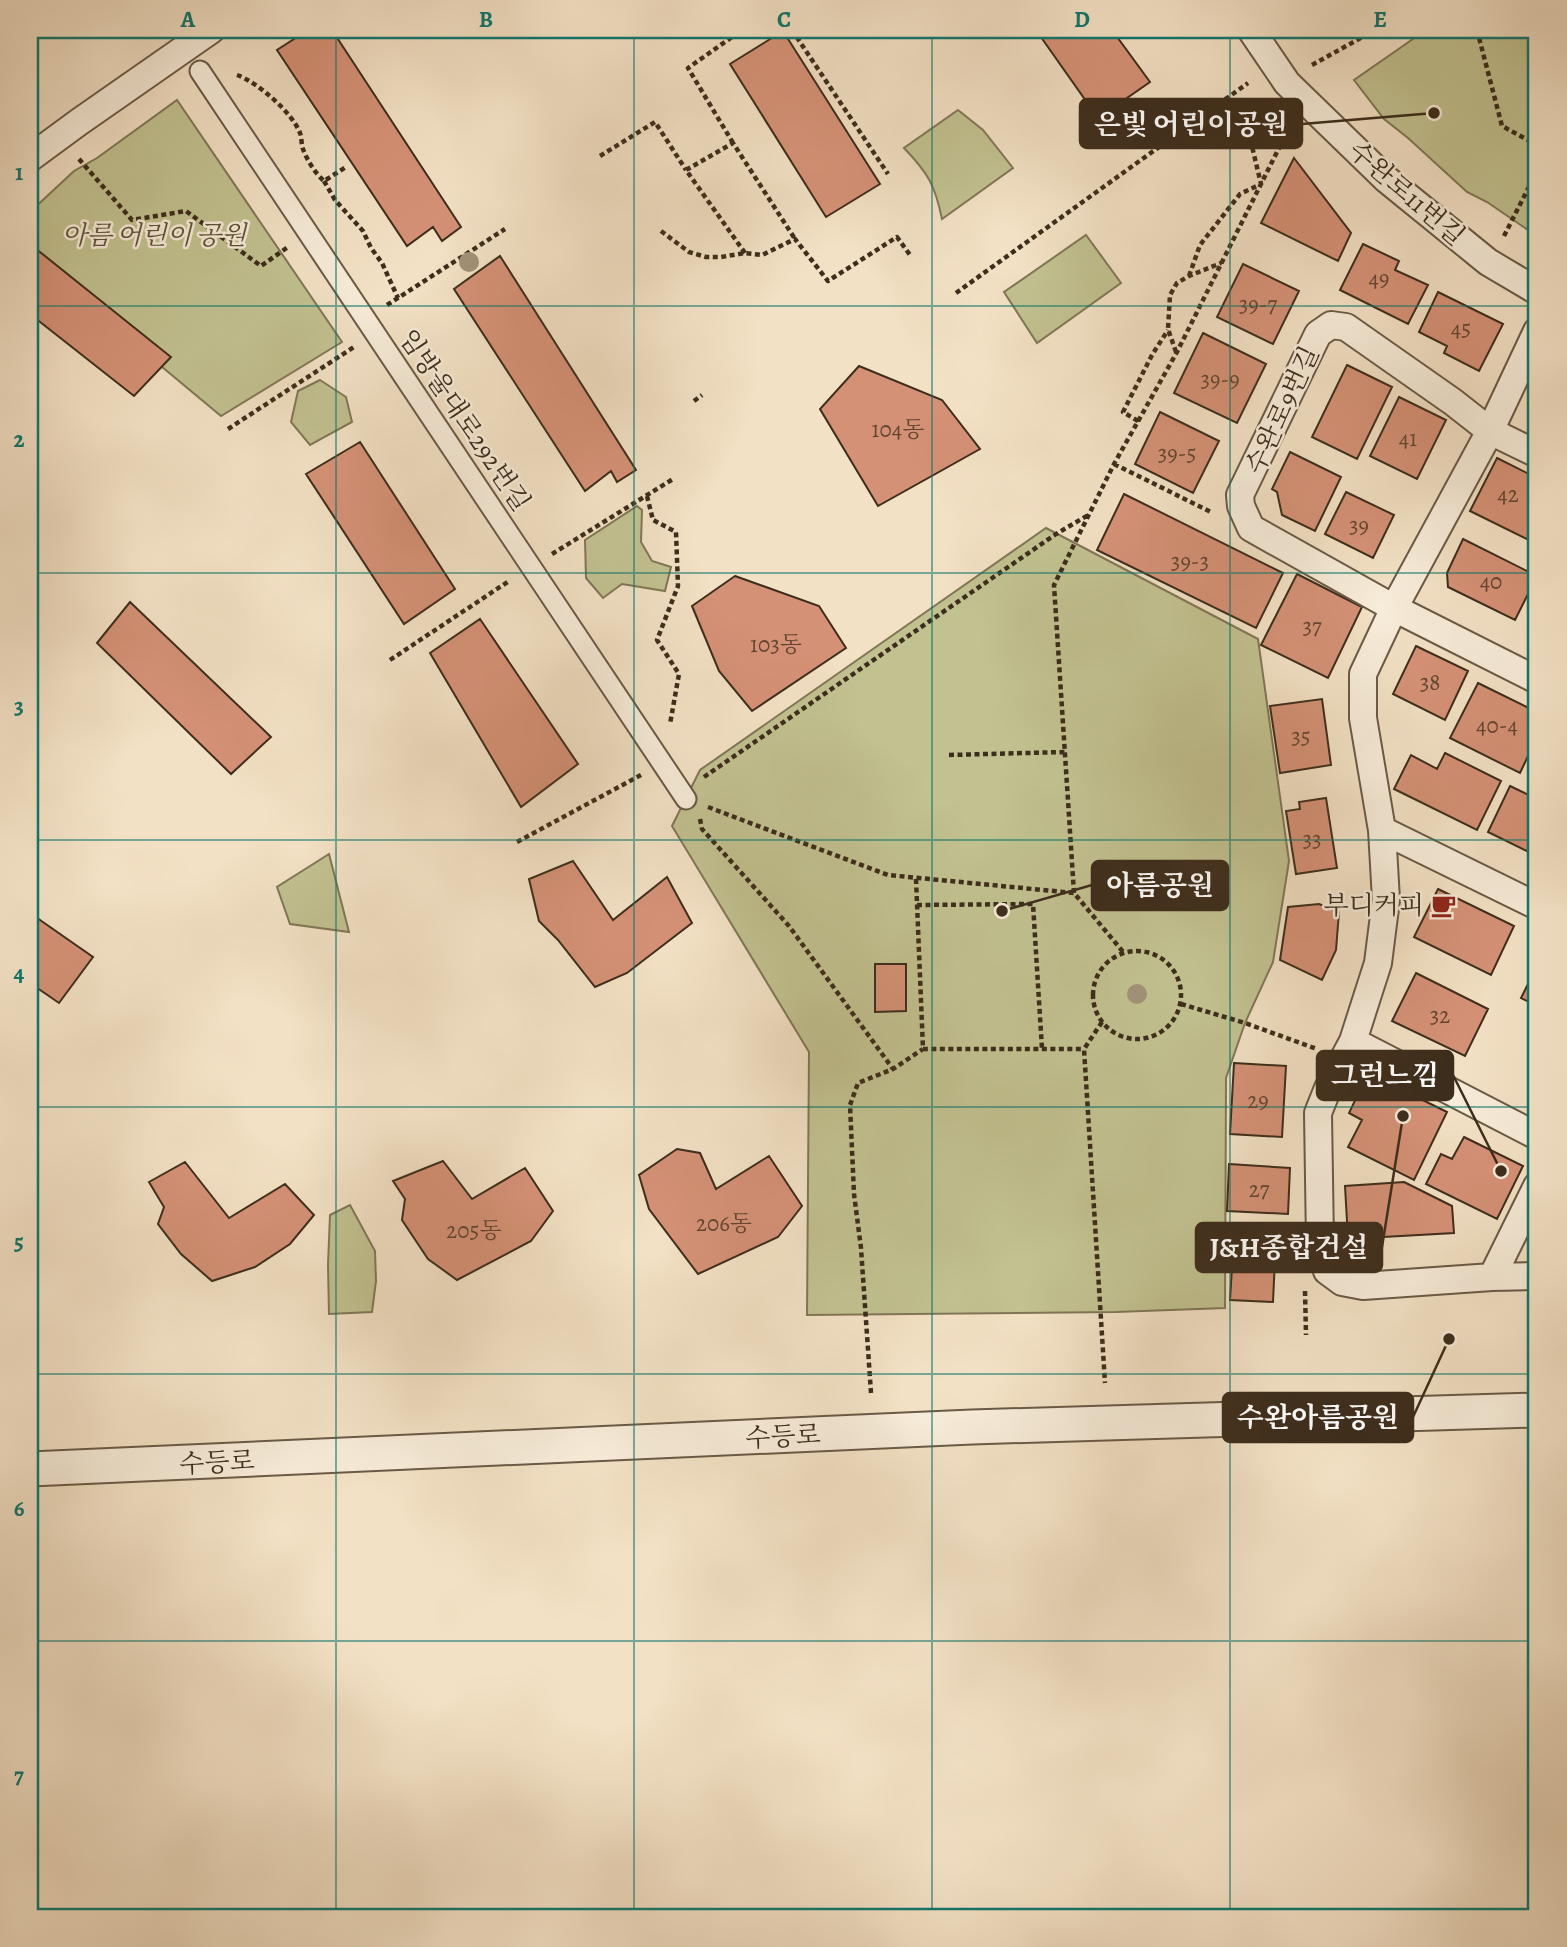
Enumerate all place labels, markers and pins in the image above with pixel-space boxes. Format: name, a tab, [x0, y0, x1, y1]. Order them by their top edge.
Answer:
callout: 은빛 어린이공원	[1080, 99, 1302, 148]
callout: 아름공원	[1092, 861, 1228, 910]
place label: 부디커피	[1324, 888, 1424, 923]
cafe icon: 부디커피	[1430, 891, 1458, 919]
callout: 그런느낌	[1317, 1051, 1453, 1100]
callout: J&H종합건설	[1196, 1223, 1382, 1272]
callout: 수완아름공원	[1223, 1393, 1413, 1442]

